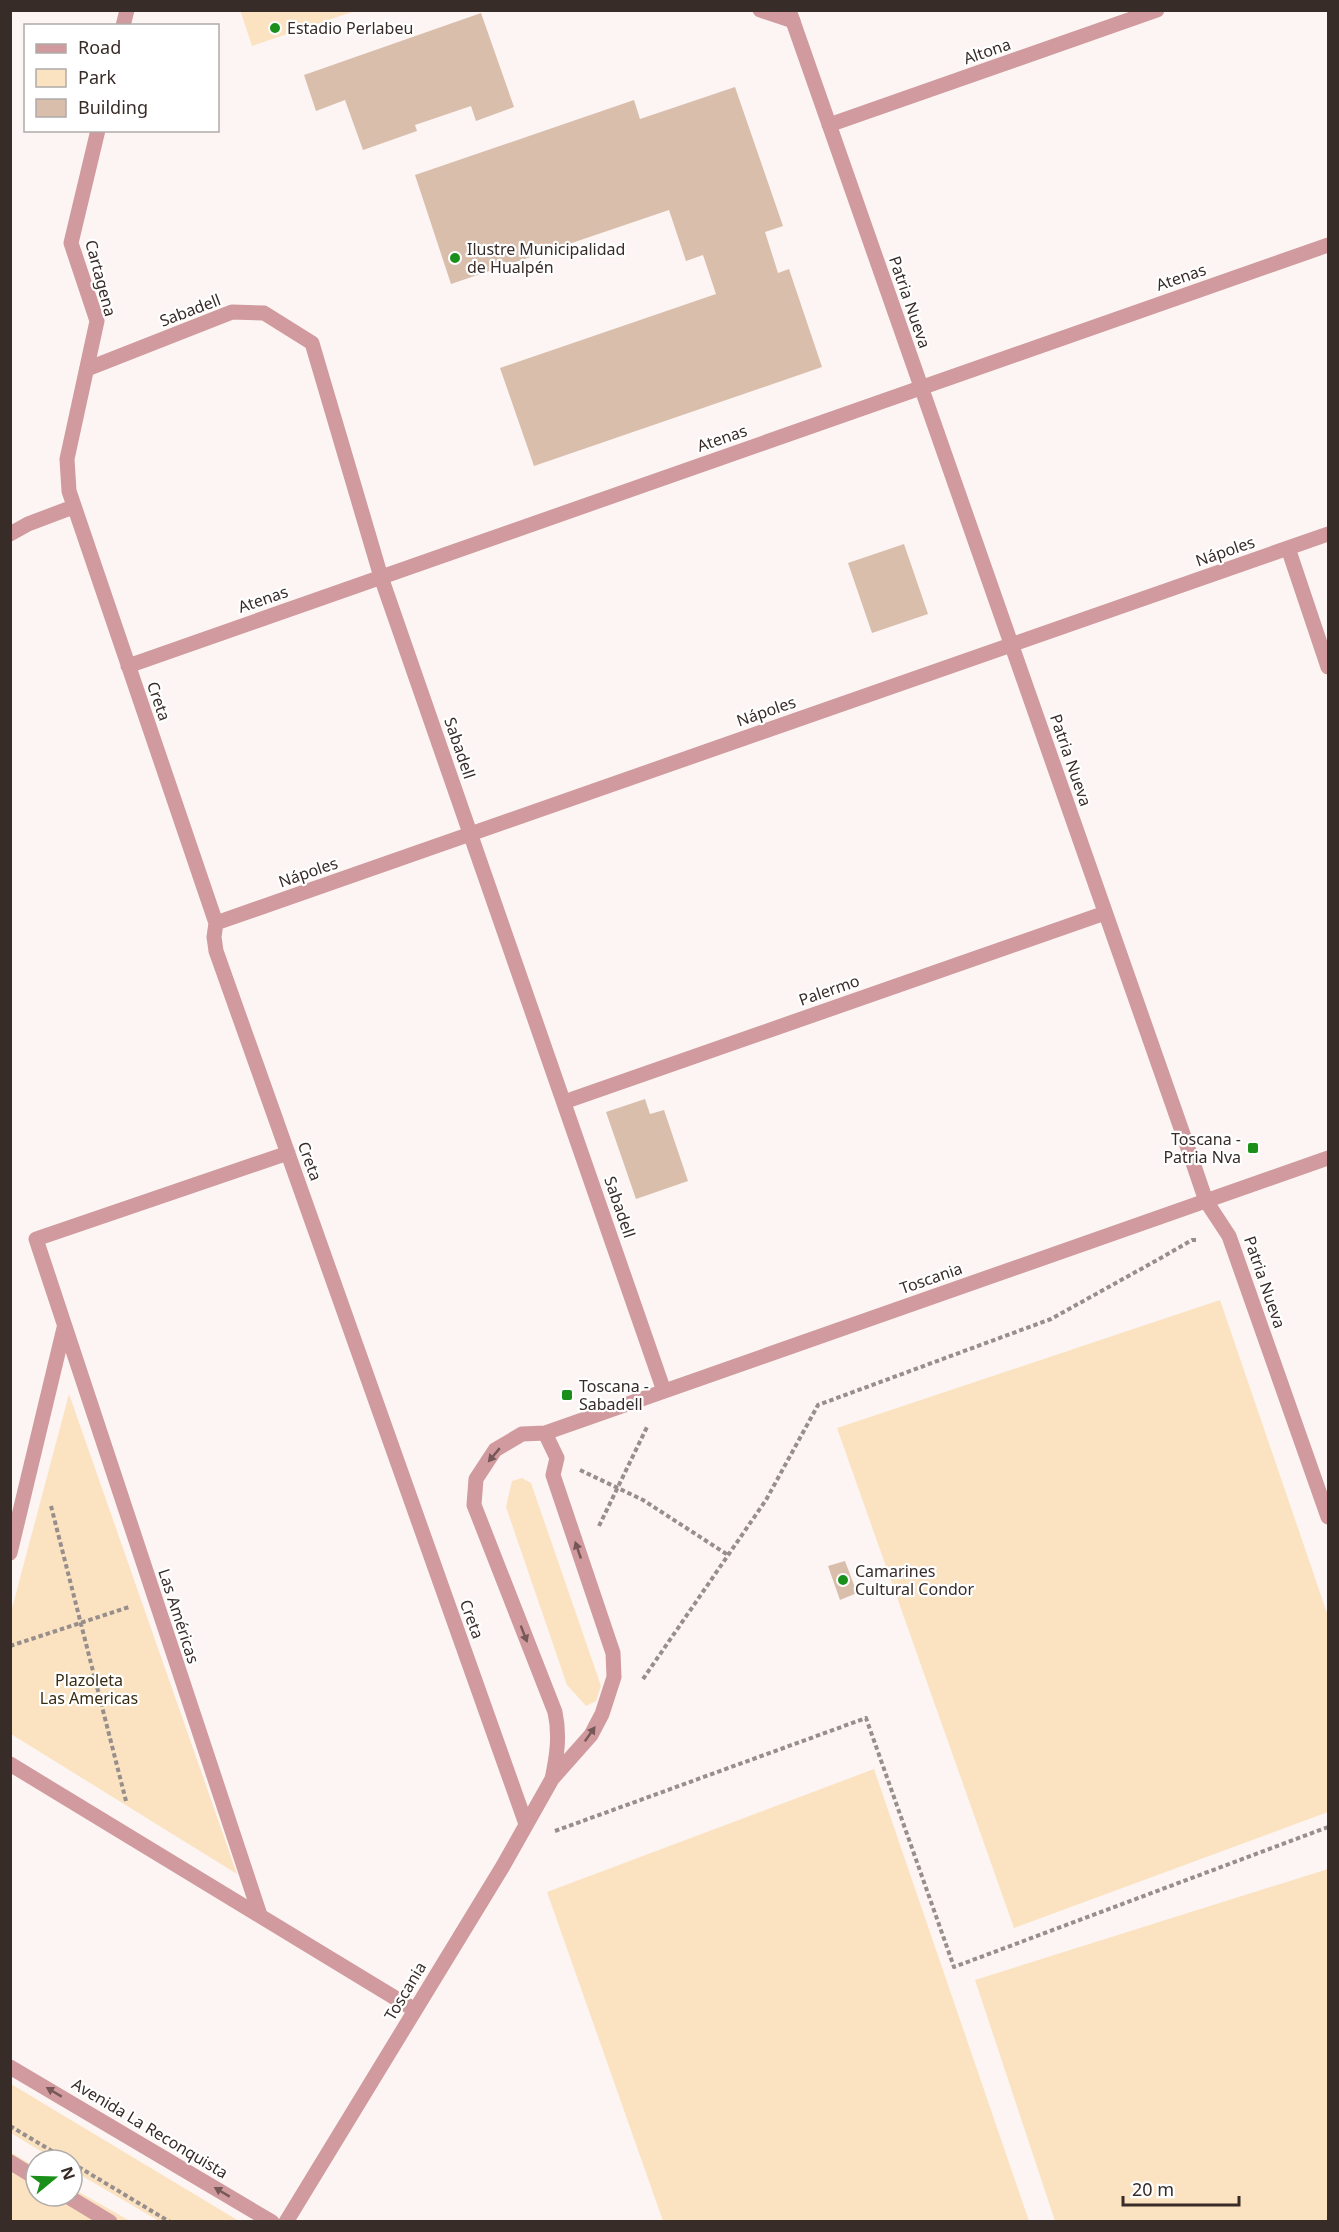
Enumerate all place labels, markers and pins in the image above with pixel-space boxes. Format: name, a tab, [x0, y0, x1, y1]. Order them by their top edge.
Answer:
place label: Estadio Perlabeu	[287, 17, 413, 39]
marker: Estadio Perlabeu	[268, 21, 282, 35]
place label: Ilustre Municipalidad de Hualpén	[467, 238, 625, 278]
marker: Ilustre Municipalidad de Hualpén	[448, 251, 462, 265]
place label: Toscana - Patria Nva	[1163, 1128, 1241, 1168]
marker: Toscana - Patria Nva	[1246, 1141, 1260, 1155]
place label: Toscana - Sabadell	[579, 1375, 649, 1415]
marker: Toscana - Sabadell	[560, 1388, 574, 1402]
place label: Camarines Cultural Condor	[855, 1560, 975, 1600]
marker: Camarines Cultural Condor	[836, 1573, 850, 1587]

